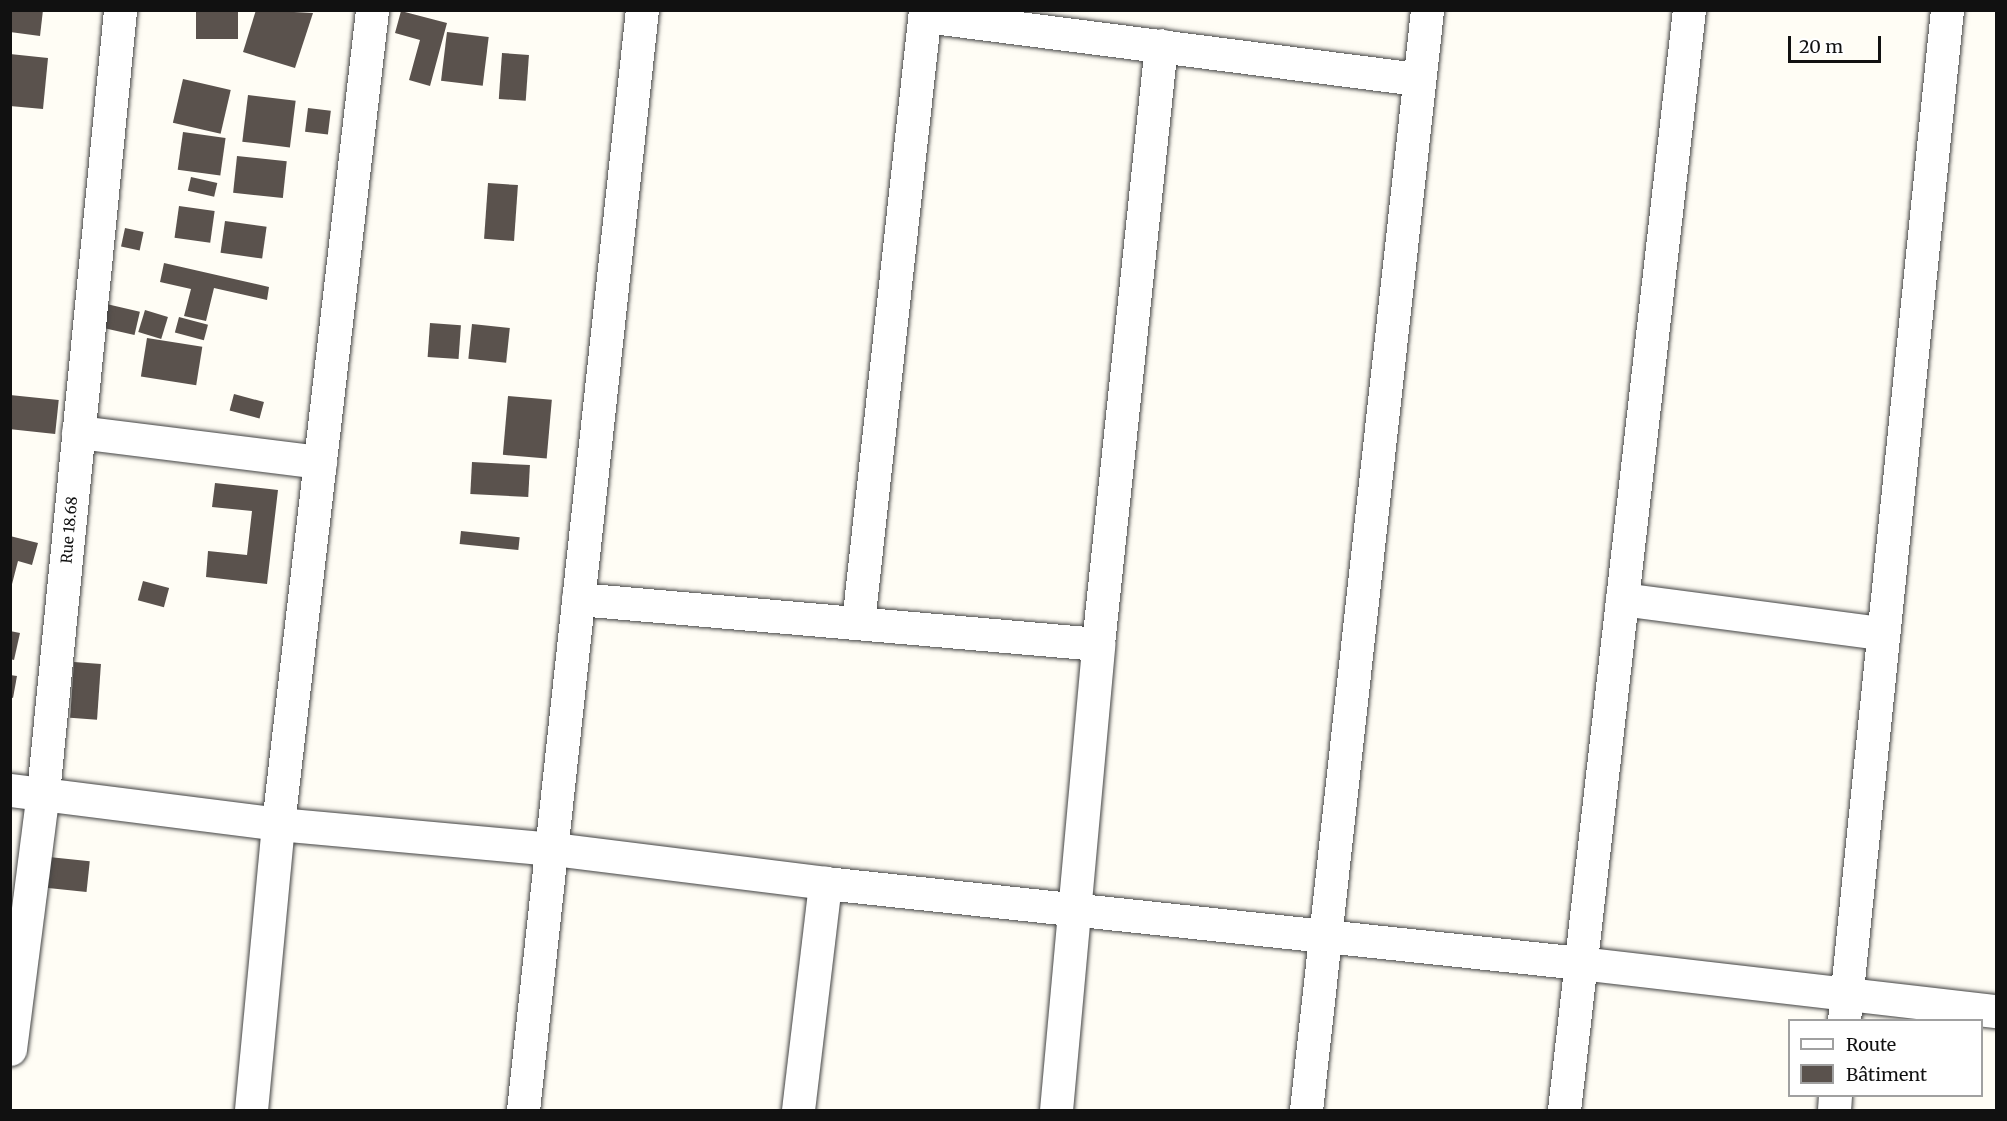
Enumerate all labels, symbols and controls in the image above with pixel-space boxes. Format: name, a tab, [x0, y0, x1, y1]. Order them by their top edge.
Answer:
scale bar	[1791, 24, 1884, 62]
text: 20 m	[1799, 35, 1843, 58]
street label: Rue 18.68	[57, 496, 81, 564]
legend	[1788, 1019, 1983, 1097]
text: Route	[1846, 1033, 1896, 1056]
text: Bâtiment	[1846, 1063, 1927, 1086]

